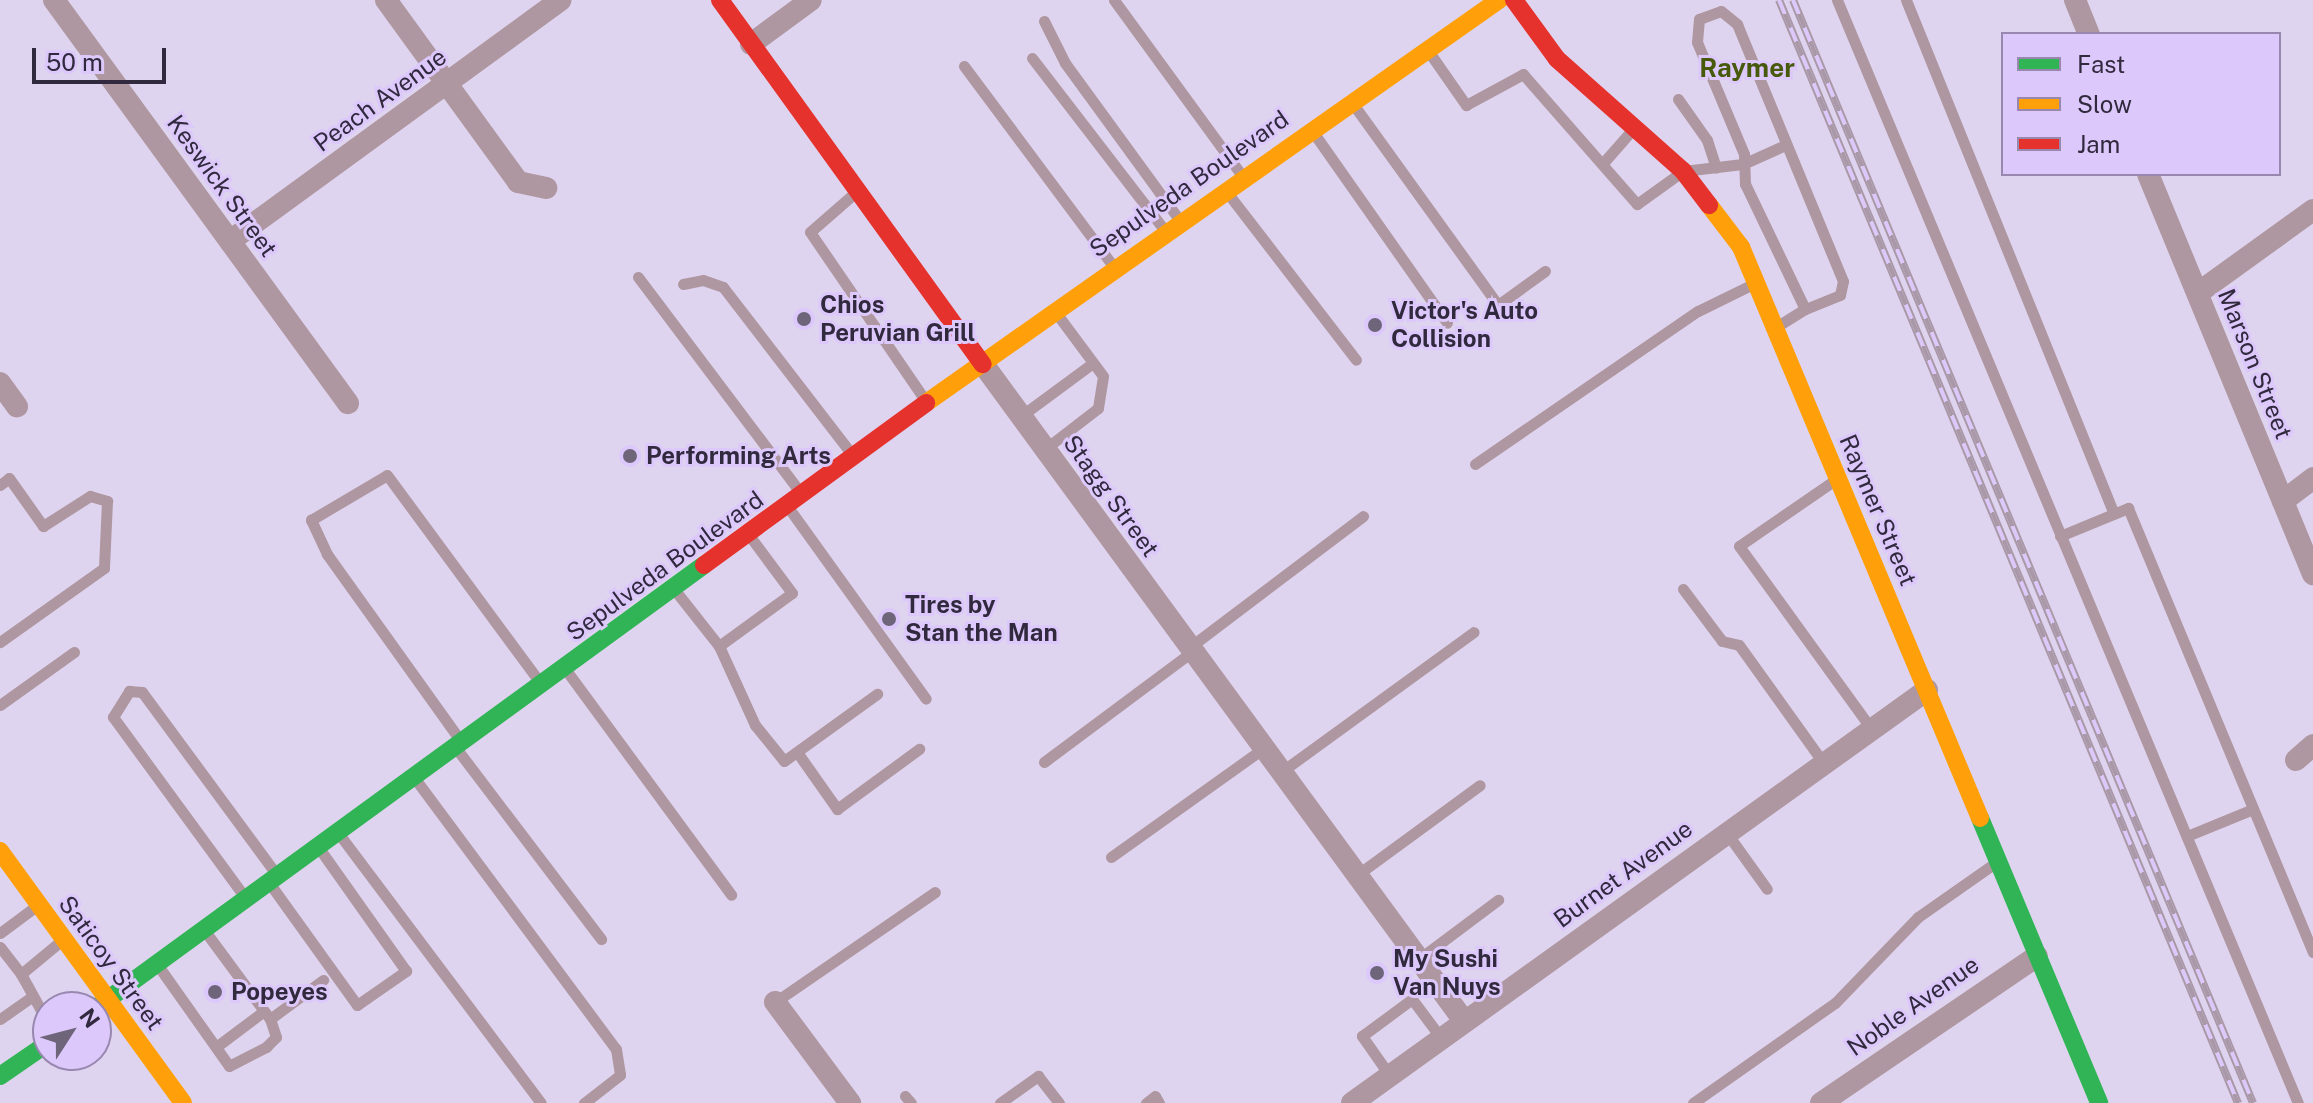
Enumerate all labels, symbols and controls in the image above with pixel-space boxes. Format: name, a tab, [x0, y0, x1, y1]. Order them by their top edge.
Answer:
scale bar	[36, 32, 170, 82]
legend	[2001, 32, 2281, 176]
street label: Peach Avenue	[308, 42, 452, 158]
text: 50 m	[46, 48, 103, 76]
text: Fast	[2077, 50, 2125, 78]
district label: Raymer	[1699, 52, 1795, 84]
text: Slow	[2077, 90, 2132, 118]
street label: Sepulveda Boulevard	[1084, 104, 1294, 264]
street label: Keswick Street	[161, 109, 283, 263]
text: Jam	[2077, 130, 2120, 158]
street label: Marson Street	[2212, 285, 2298, 443]
place label: Chios Peruvian Grill	[820, 291, 975, 347]
place label: Victor's Auto Collision	[1391, 297, 1538, 353]
marker: Chios Peruvian Grill	[795, 310, 813, 328]
marker: Victor's Auto Collision	[1366, 316, 1384, 334]
street label: Stagg Street	[1057, 429, 1165, 563]
street label: Raymer Street	[1833, 430, 1923, 590]
place label: Performing Arts	[646, 442, 831, 470]
marker: Performing Arts	[621, 447, 639, 465]
street label: Sepulveda Boulevard	[561, 485, 769, 647]
place label: Tires by Stan the Man	[905, 591, 1058, 647]
marker: Tires by Stan the Man	[880, 610, 898, 628]
street label: Burnet Avenue	[1548, 814, 1698, 934]
street label: Saticoy Street	[53, 890, 169, 1036]
place label: My Sushi Van Nuys	[1393, 945, 1501, 1001]
street label: Noble Avenue	[1842, 950, 1984, 1062]
marker: My Sushi Van Nuys	[1368, 964, 1386, 982]
place label: Popeyes	[231, 978, 328, 1006]
marker: Popeyes	[206, 983, 224, 1001]
north arrow	[32, 991, 112, 1071]
text: N	[74, 1003, 105, 1033]

